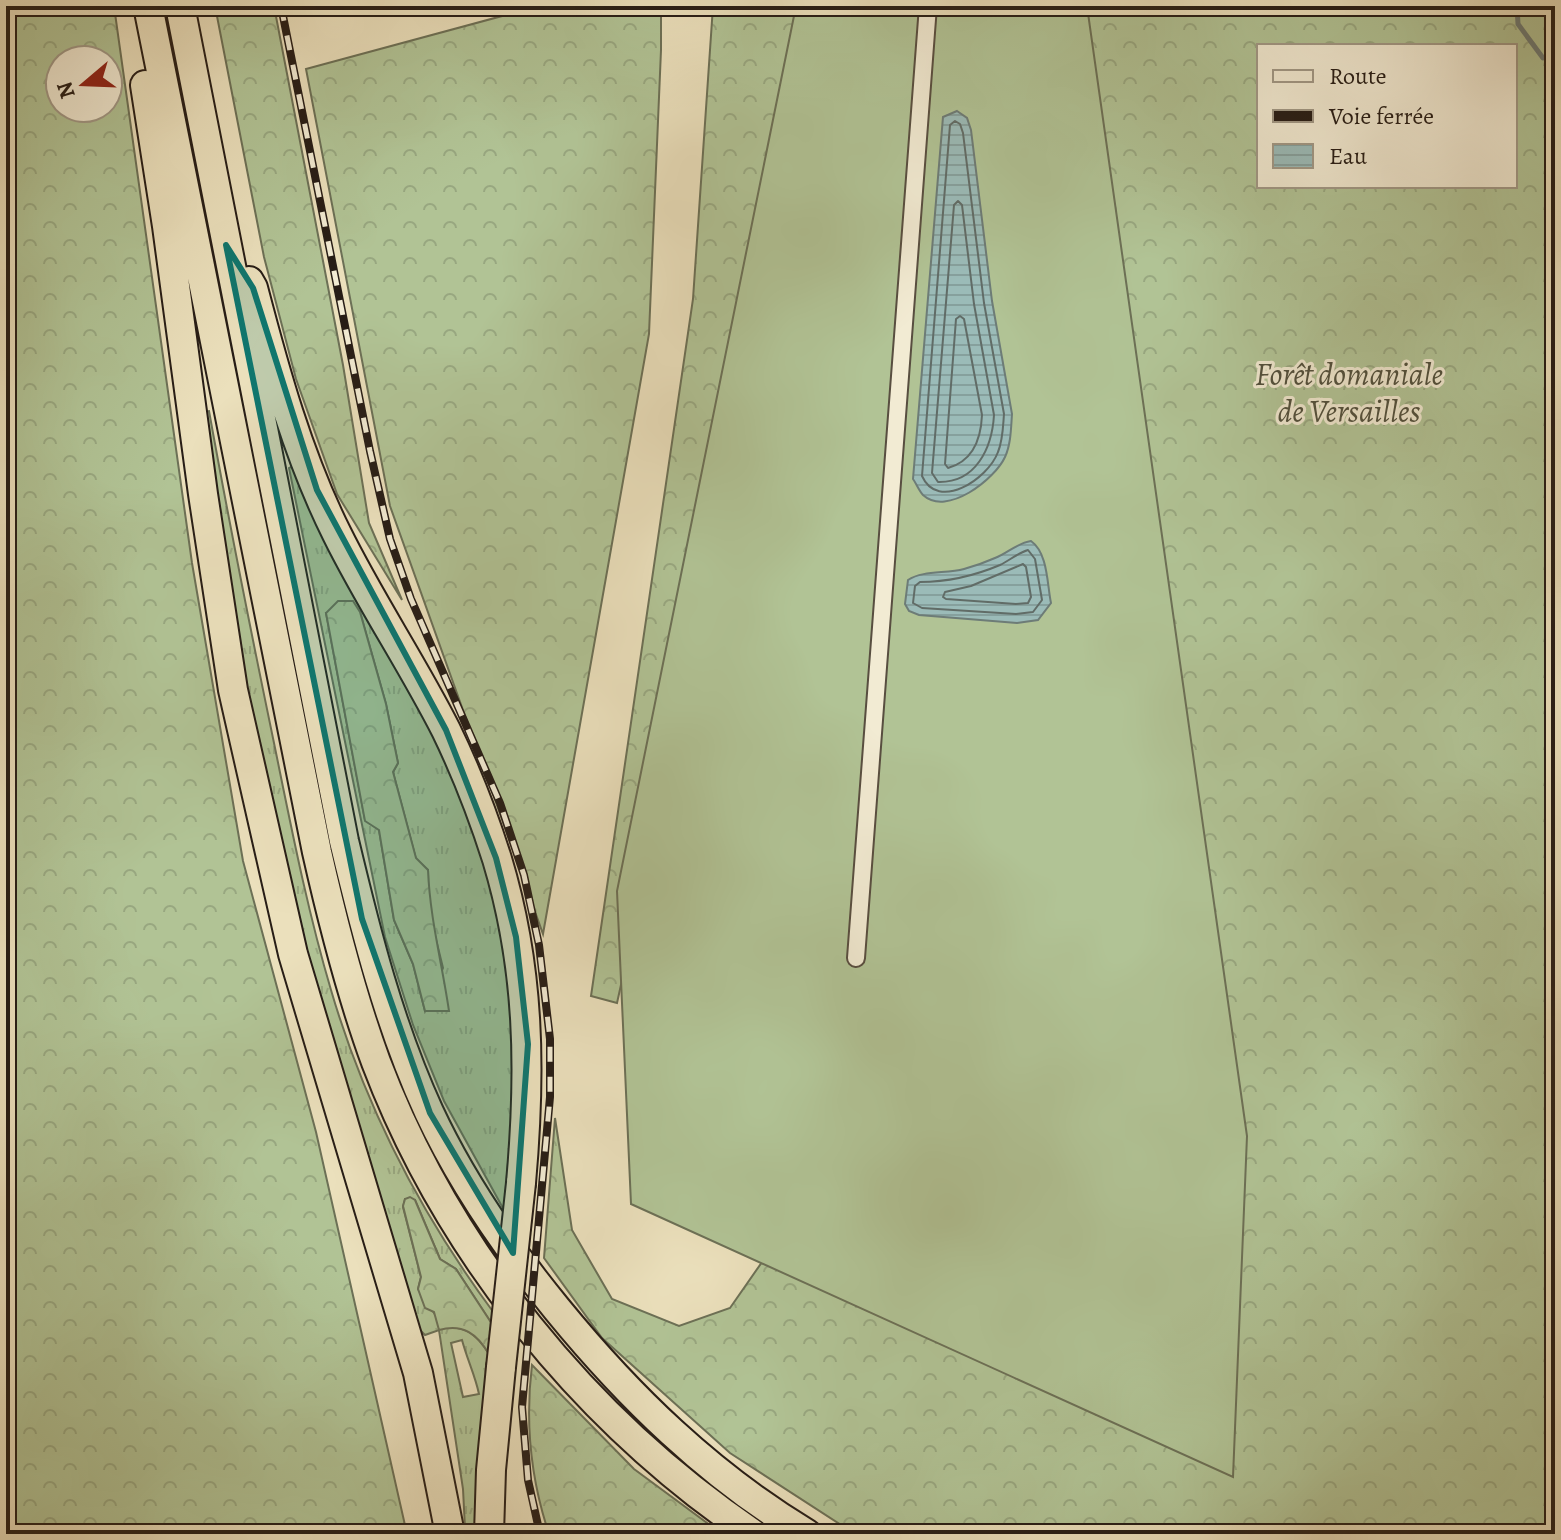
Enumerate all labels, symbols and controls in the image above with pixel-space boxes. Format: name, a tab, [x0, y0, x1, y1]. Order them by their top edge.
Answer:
north arrow	[44, 44, 124, 124]
legend	[1257, 44, 1517, 188]
text: Route	[1329, 60, 1387, 92]
text: N	[49, 78, 83, 103]
text: Voie ferrée	[1328, 100, 1434, 132]
text: Eau	[1329, 140, 1367, 172]
park label: Forêt domaniale de Versailles	[1255, 352, 1443, 433]

